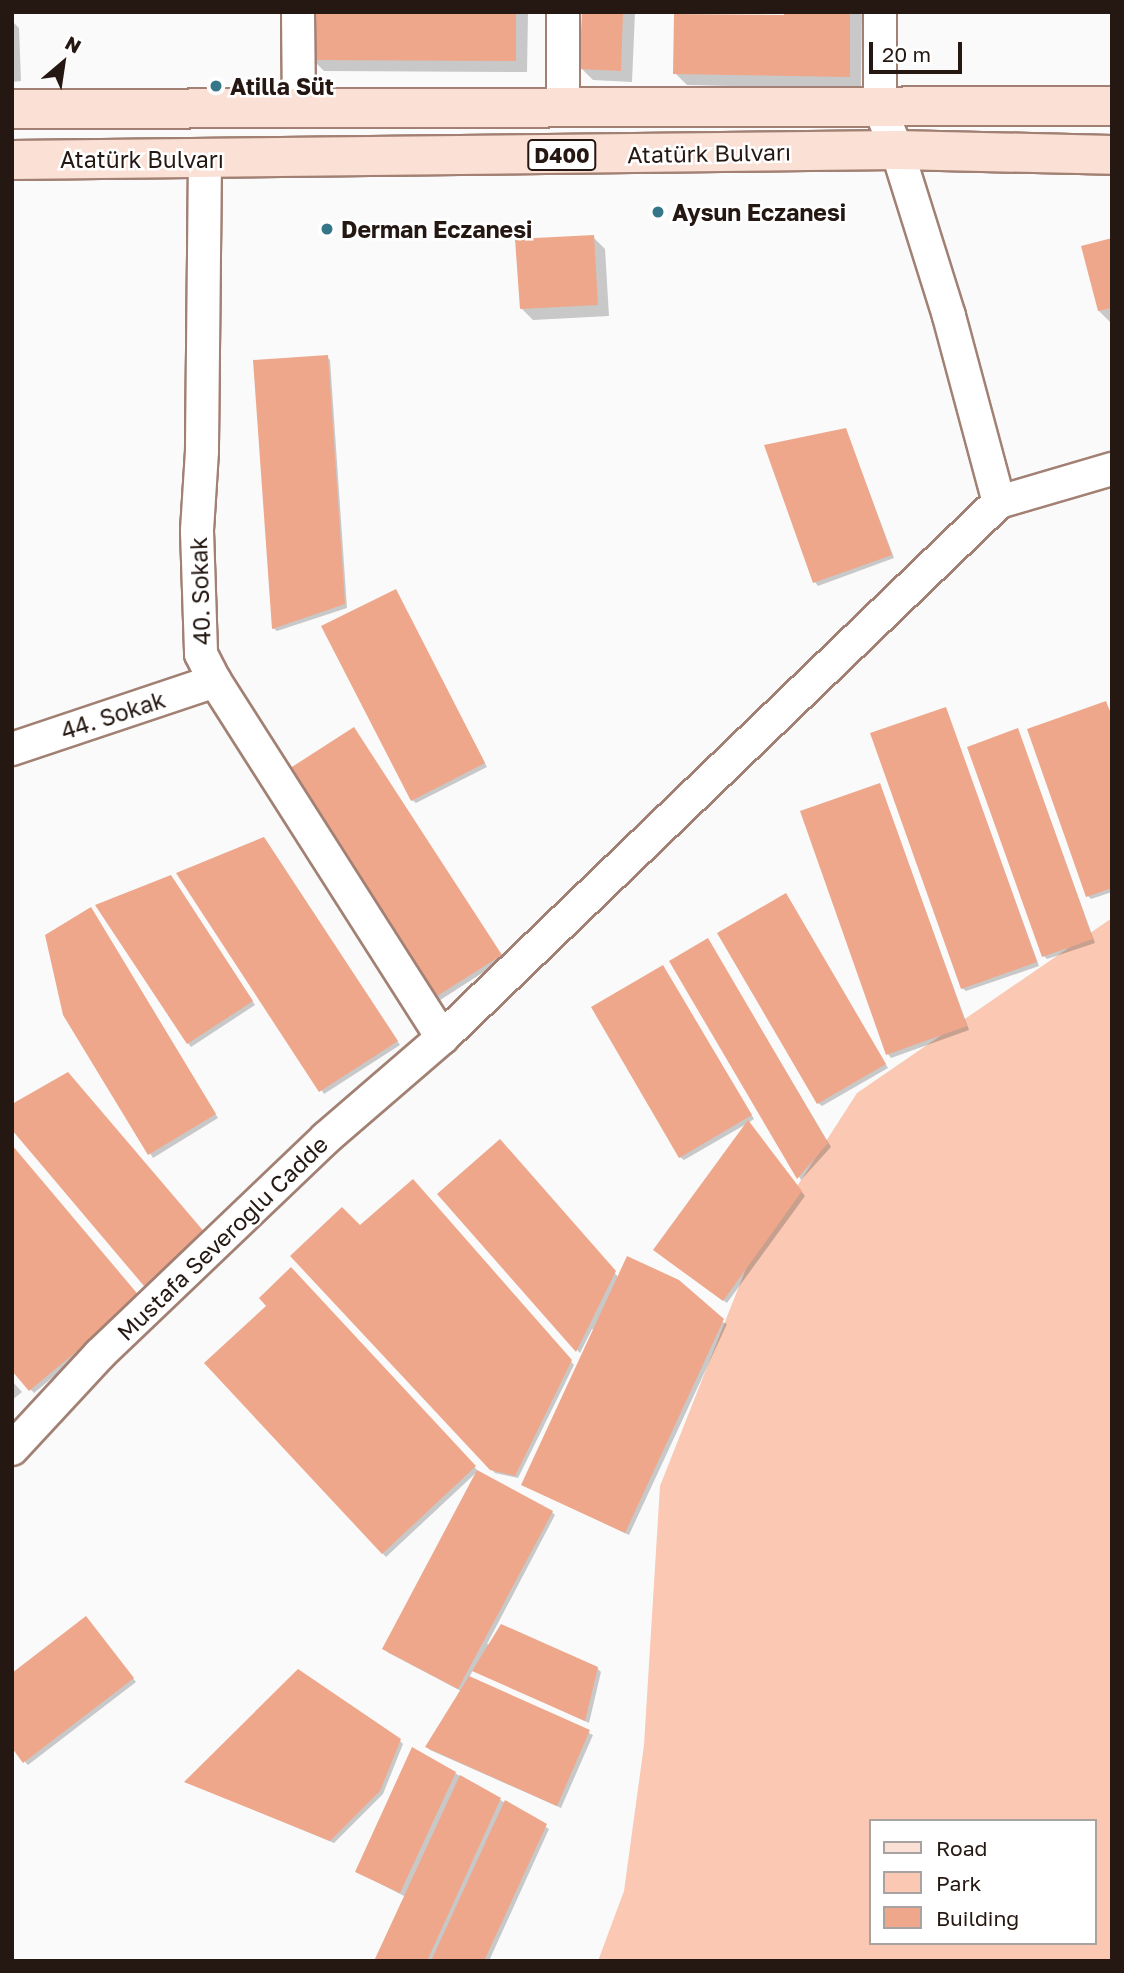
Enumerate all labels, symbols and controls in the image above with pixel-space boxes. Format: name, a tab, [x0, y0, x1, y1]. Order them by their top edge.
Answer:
north arrow	[28, 28, 98, 98]
scale bar	[872, 28, 965, 72]
text: N	[62, 31, 85, 58]
text: 20 m	[882, 41, 931, 67]
place label: Atilla Süt	[230, 72, 334, 100]
marker: Atilla Süt	[208, 78, 224, 94]
road number: D400	[527, 138, 597, 172]
street label: Atatürk Bulvarı	[627, 138, 791, 168]
street label: Atatürk Bulvarı	[60, 145, 224, 173]
place label: Aysun Eczanesi	[672, 198, 846, 226]
marker: Aysun Eczanesi	[650, 204, 666, 220]
place label: Derman Eczanesi	[341, 215, 532, 243]
marker: Derman Eczanesi	[319, 221, 335, 237]
street label: 40. Sokak	[184, 536, 216, 646]
street label: 44. Sokak	[57, 685, 169, 745]
street label: Mustafa Severoğlu Cadde	[111, 1130, 333, 1346]
legend	[869, 1819, 1096, 1945]
text: Road	[936, 1835, 987, 1861]
text: Park	[936, 1870, 981, 1896]
text: Building	[936, 1905, 1019, 1931]

